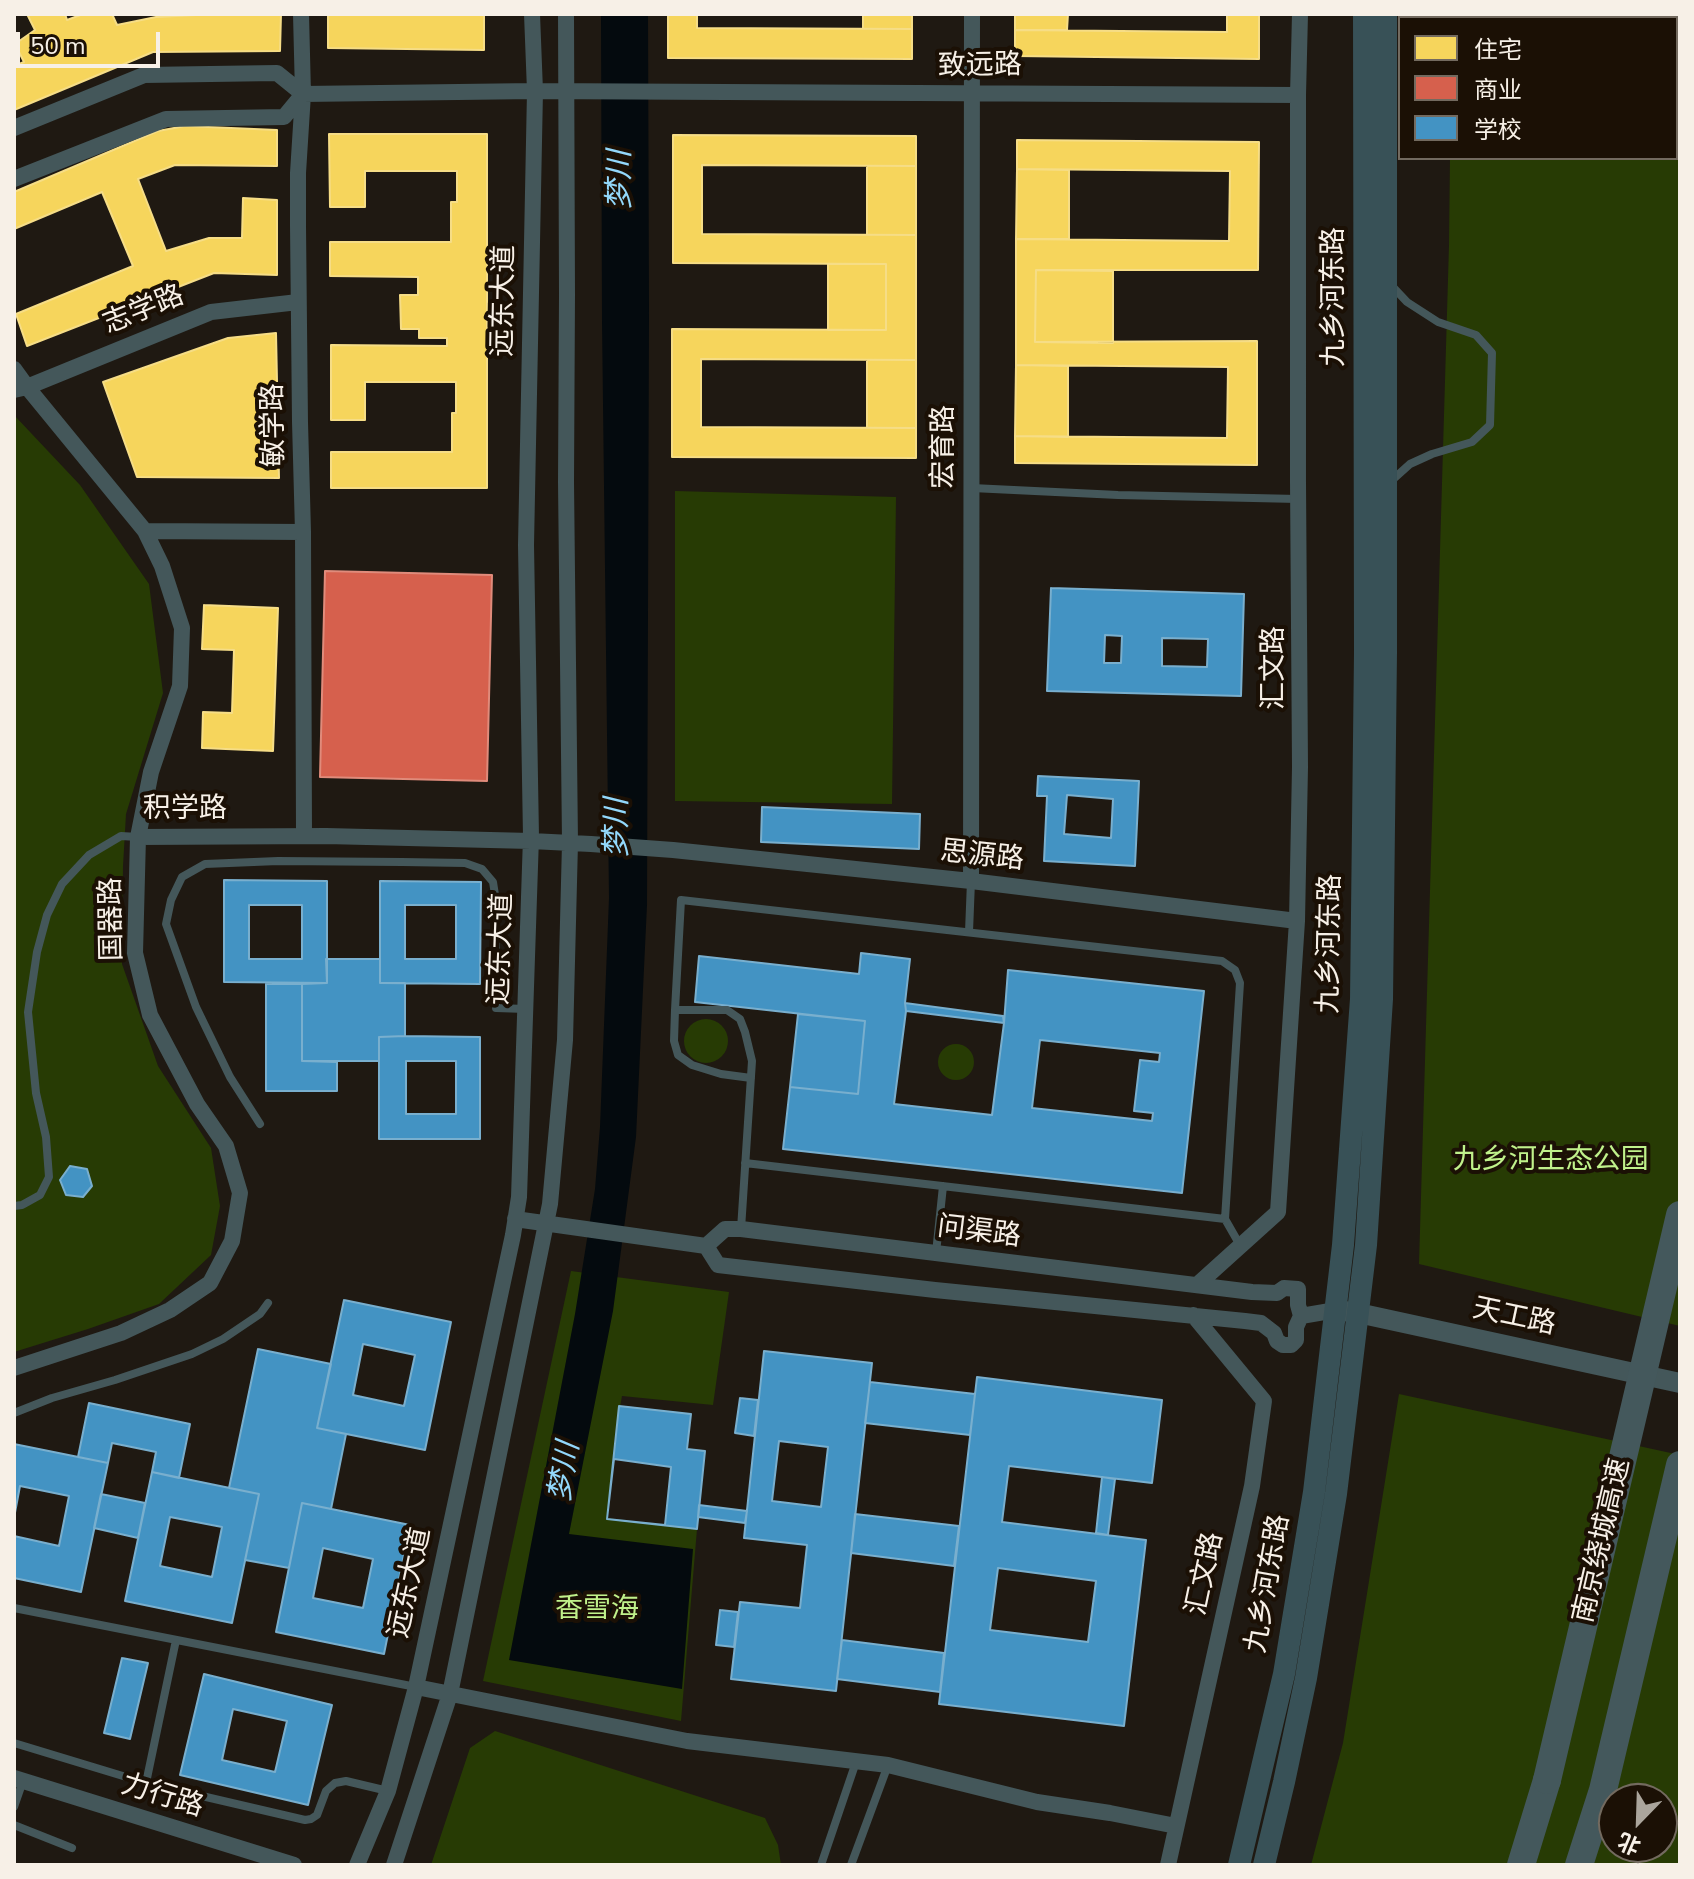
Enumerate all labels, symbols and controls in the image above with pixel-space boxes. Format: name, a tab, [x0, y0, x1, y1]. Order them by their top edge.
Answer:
scale bar	[20, 16, 164, 66]
legend	[1398, 16, 1678, 160]
text: 50 m	[30, 30, 86, 62]
text: 住宅	[1474, 34, 1522, 66]
street label: 致远路	[938, 49, 1022, 85]
text: 商业	[1474, 74, 1522, 106]
text: 学校	[1474, 114, 1522, 146]
water label: 梦川	[604, 150, 640, 210]
street label: 九乡河东路	[1318, 227, 1352, 367]
street label: 远东大道	[487, 245, 523, 357]
street label: 志学路	[99, 280, 189, 342]
street label: 敏学路	[257, 383, 293, 467]
street label: 宏育路	[928, 405, 962, 489]
street label: 汇文路	[1258, 626, 1292, 710]
street label: 积学路	[143, 793, 227, 827]
water label: 梦川	[601, 798, 637, 858]
street label: 思源路	[938, 836, 1026, 878]
street label: 九乡河东路	[1313, 874, 1349, 1014]
street label: 国器路	[95, 877, 131, 961]
street label: 远东大道	[483, 892, 521, 1006]
park label: 九乡河生态公园	[1453, 1144, 1649, 1178]
street label: 问渠路	[935, 1211, 1023, 1255]
street label: 天工路	[1469, 1293, 1559, 1343]
water label: 梦川	[544, 1440, 588, 1504]
street label: 南京绕城高速	[1568, 1455, 1638, 1627]
street label: 九乡河东路	[1240, 1512, 1298, 1656]
street label: 远东大道	[383, 1525, 439, 1641]
street label: 汇文路	[1181, 1529, 1231, 1619]
park label: 香雪海	[555, 1593, 639, 1627]
street label: 力行路	[117, 1769, 207, 1825]
north arrow	[1598, 1783, 1678, 1863]
text: 北	[1613, 1825, 1645, 1861]

